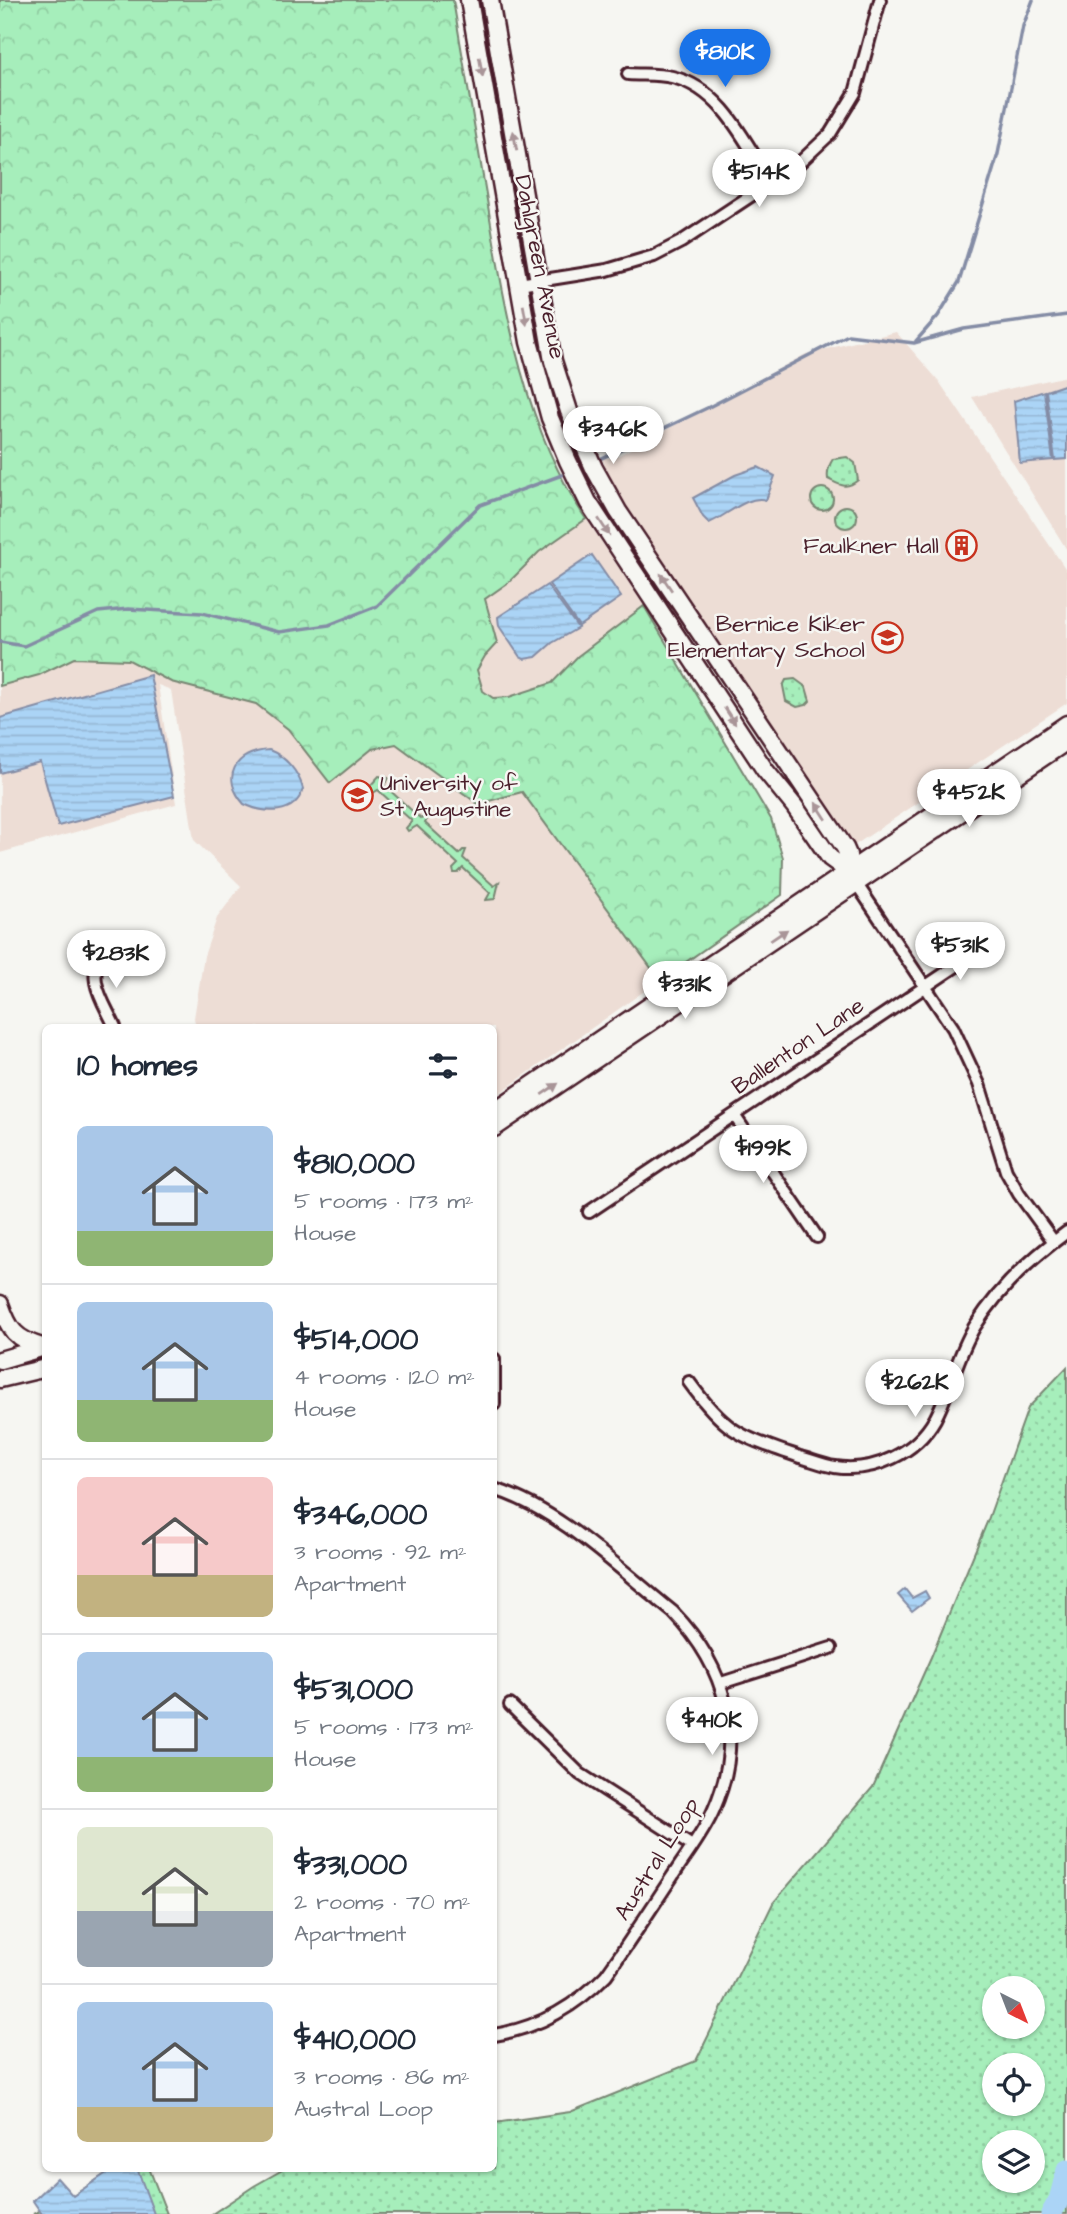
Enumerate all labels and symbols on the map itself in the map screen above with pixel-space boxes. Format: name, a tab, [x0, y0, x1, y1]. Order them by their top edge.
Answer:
pin: $810K	[676, 29, 774, 89]
one-way arrow	[476, 56, 487, 78]
one-way arrow	[509, 130, 520, 152]
pin: $514K	[710, 150, 808, 209]
street label: Dahlgreen Avenue	[506, 172, 573, 362]
one-way arrow	[519, 304, 530, 326]
pin: $346K	[564, 406, 662, 466]
one-way arrow	[597, 517, 610, 537]
building icon: Faulkner Hall	[945, 529, 979, 563]
place label: Faulkner Hall	[803, 530, 939, 562]
one-way arrow	[659, 573, 673, 591]
place label: Bernice Kiker Elementary School	[668, 608, 865, 667]
school or university icon: Bernice Kiker Elementary School	[871, 620, 905, 654]
one-way arrow	[723, 707, 736, 726]
place label: University of St Augustine	[380, 767, 518, 826]
pin: $452K	[920, 770, 1018, 829]
school or university icon: University of St Augustine	[340, 779, 374, 813]
one-way arrow	[814, 802, 828, 820]
pin: $531K	[911, 922, 1009, 982]
one-way arrow	[769, 928, 789, 941]
pin: $283K	[67, 930, 165, 990]
pin: $331K	[636, 962, 734, 1021]
street label: Ballenton Lane	[725, 990, 871, 1102]
one-way arrow	[540, 1083, 560, 1096]
pin: $199K	[714, 1126, 812, 1185]
pin: $262K	[866, 1360, 964, 1419]
pin: $410K	[663, 1698, 761, 1757]
street label: Austral Loop	[607, 1791, 708, 1926]
north arrow	[982, 1976, 1045, 2039]

